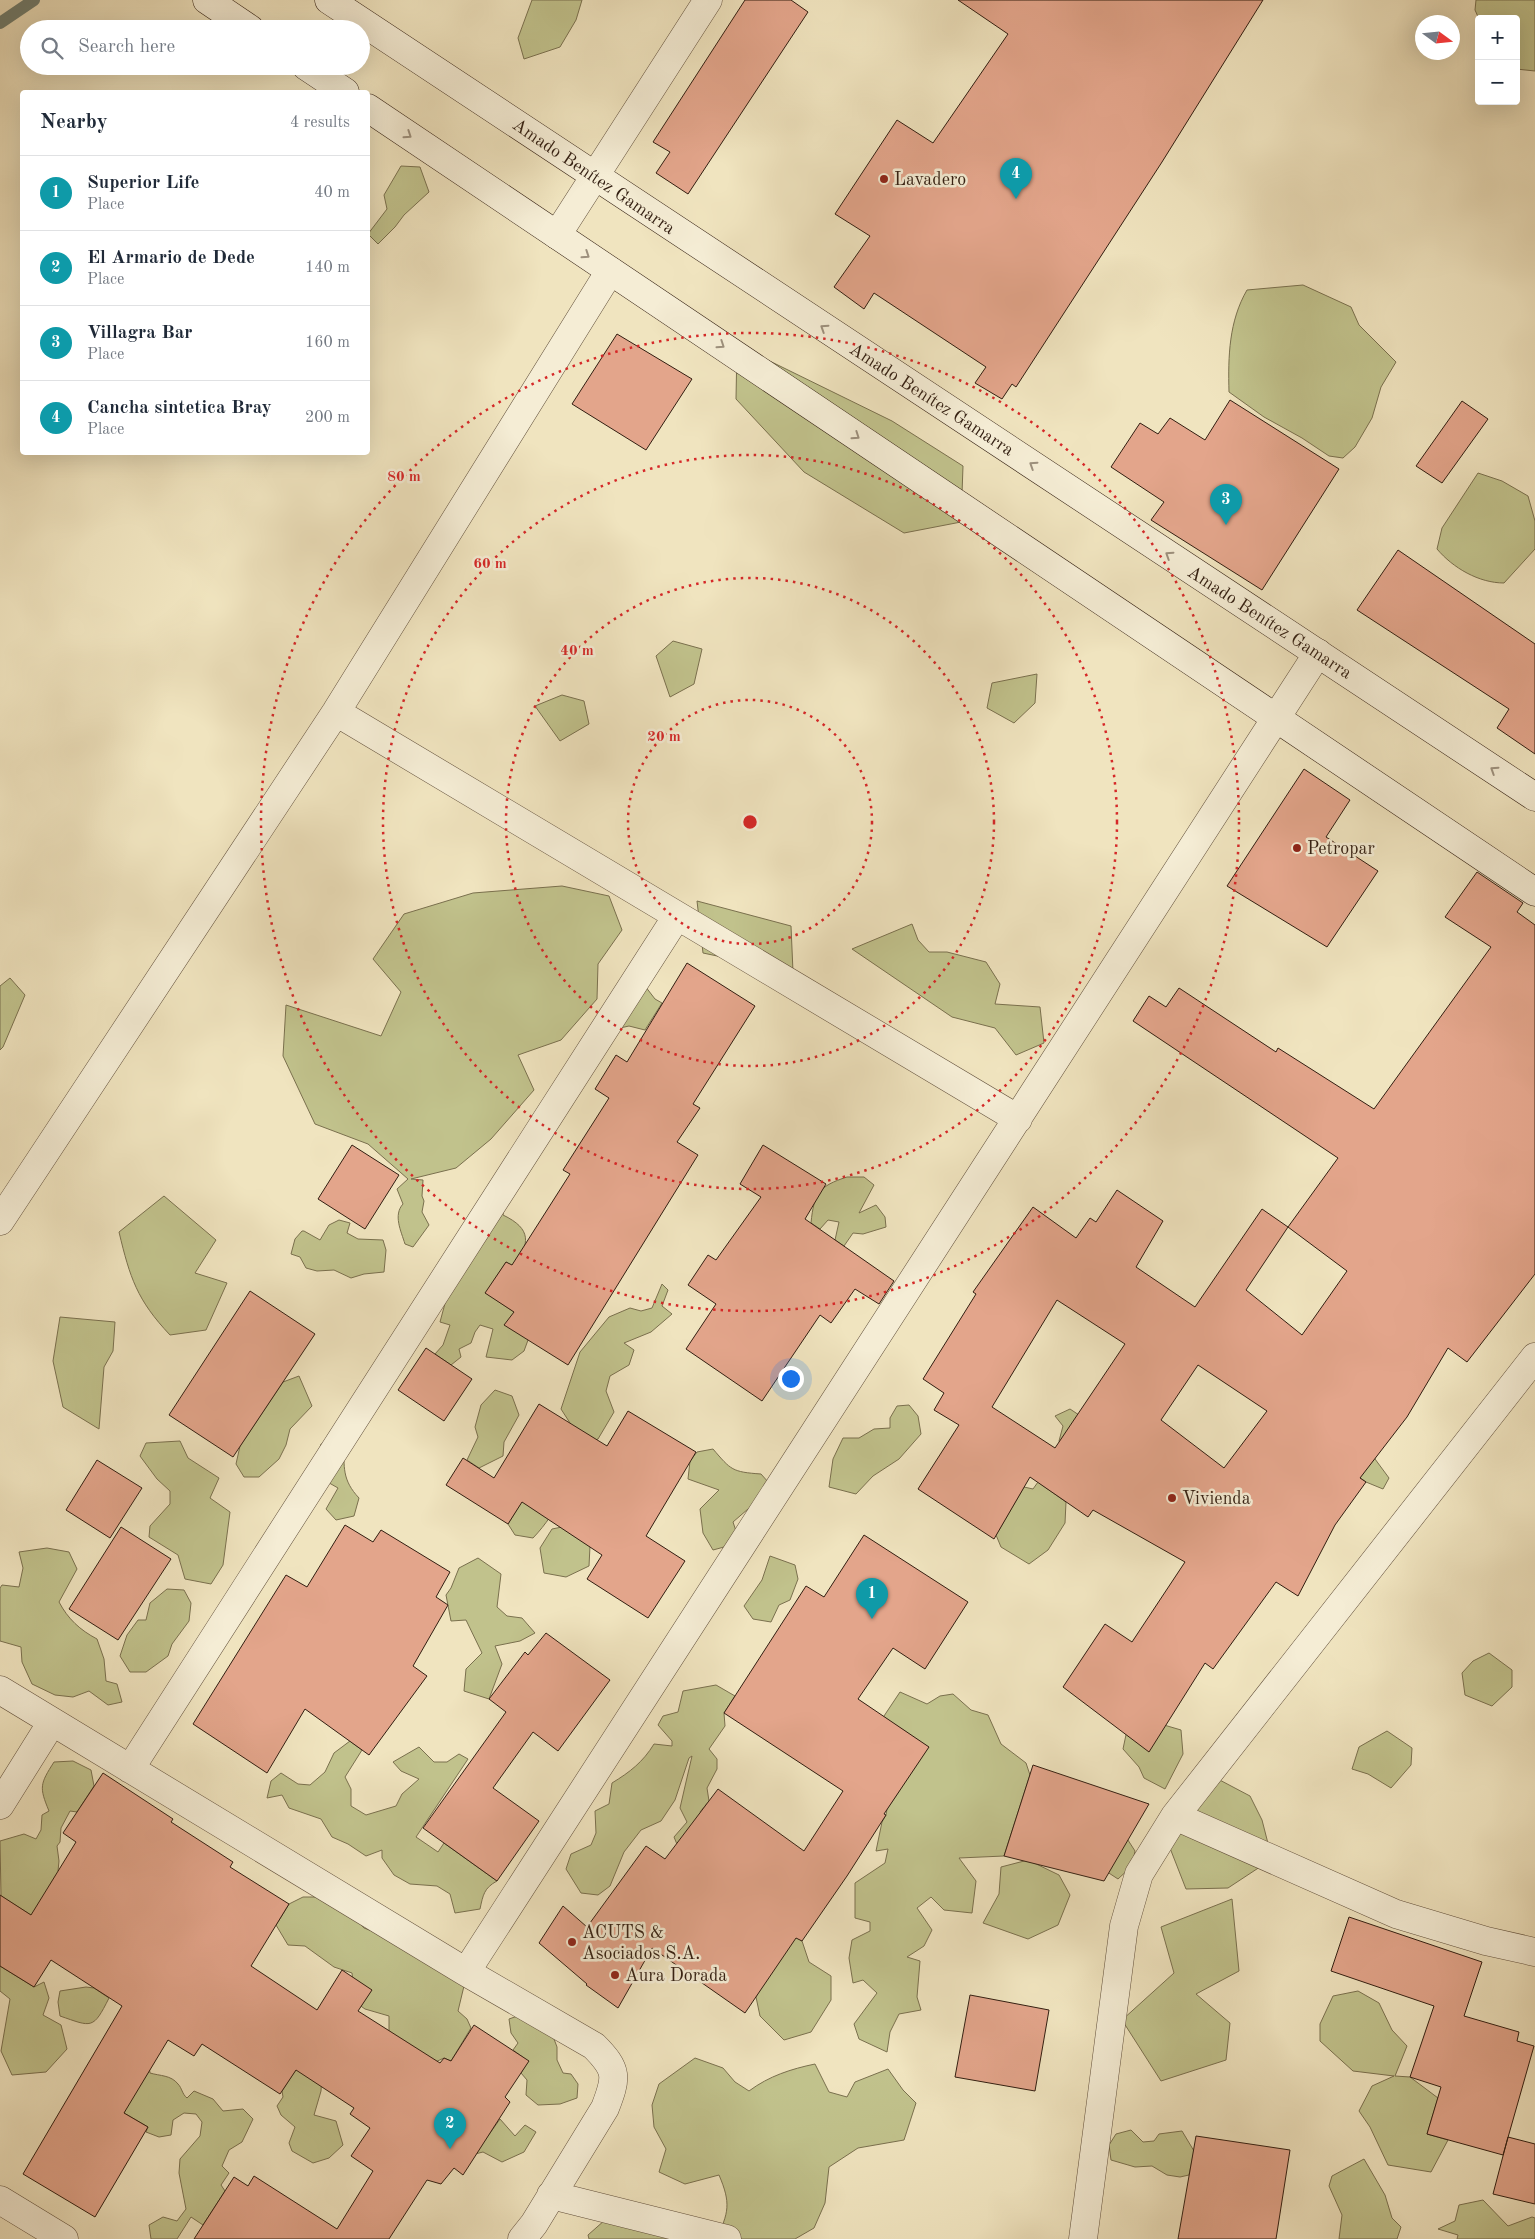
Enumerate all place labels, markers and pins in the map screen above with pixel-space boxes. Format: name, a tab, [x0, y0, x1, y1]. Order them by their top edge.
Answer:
pin: 4	[1000, 158, 1032, 199]
place label: Lavadero	[894, 171, 966, 189]
marker: Lavadero	[878, 173, 890, 185]
pin: 3	[1210, 484, 1242, 525]
centre of rings	[741, 813, 759, 831]
place label: Petropar	[1307, 840, 1375, 858]
marker: Petropar	[1291, 842, 1303, 854]
place label: Vivienda	[1182, 1490, 1251, 1508]
marker: Vivienda	[1166, 1492, 1178, 1504]
pin: 1	[856, 1578, 888, 1619]
place label: ACUTS & Asociados S.A.	[582, 1924, 700, 1963]
marker: ACUTS & Asociados S.A.	[566, 1936, 578, 1948]
place label: Aura Dorada	[625, 1967, 727, 1985]
marker: Aura Dorada	[609, 1969, 621, 1981]
pin: 2	[434, 2108, 466, 2149]

